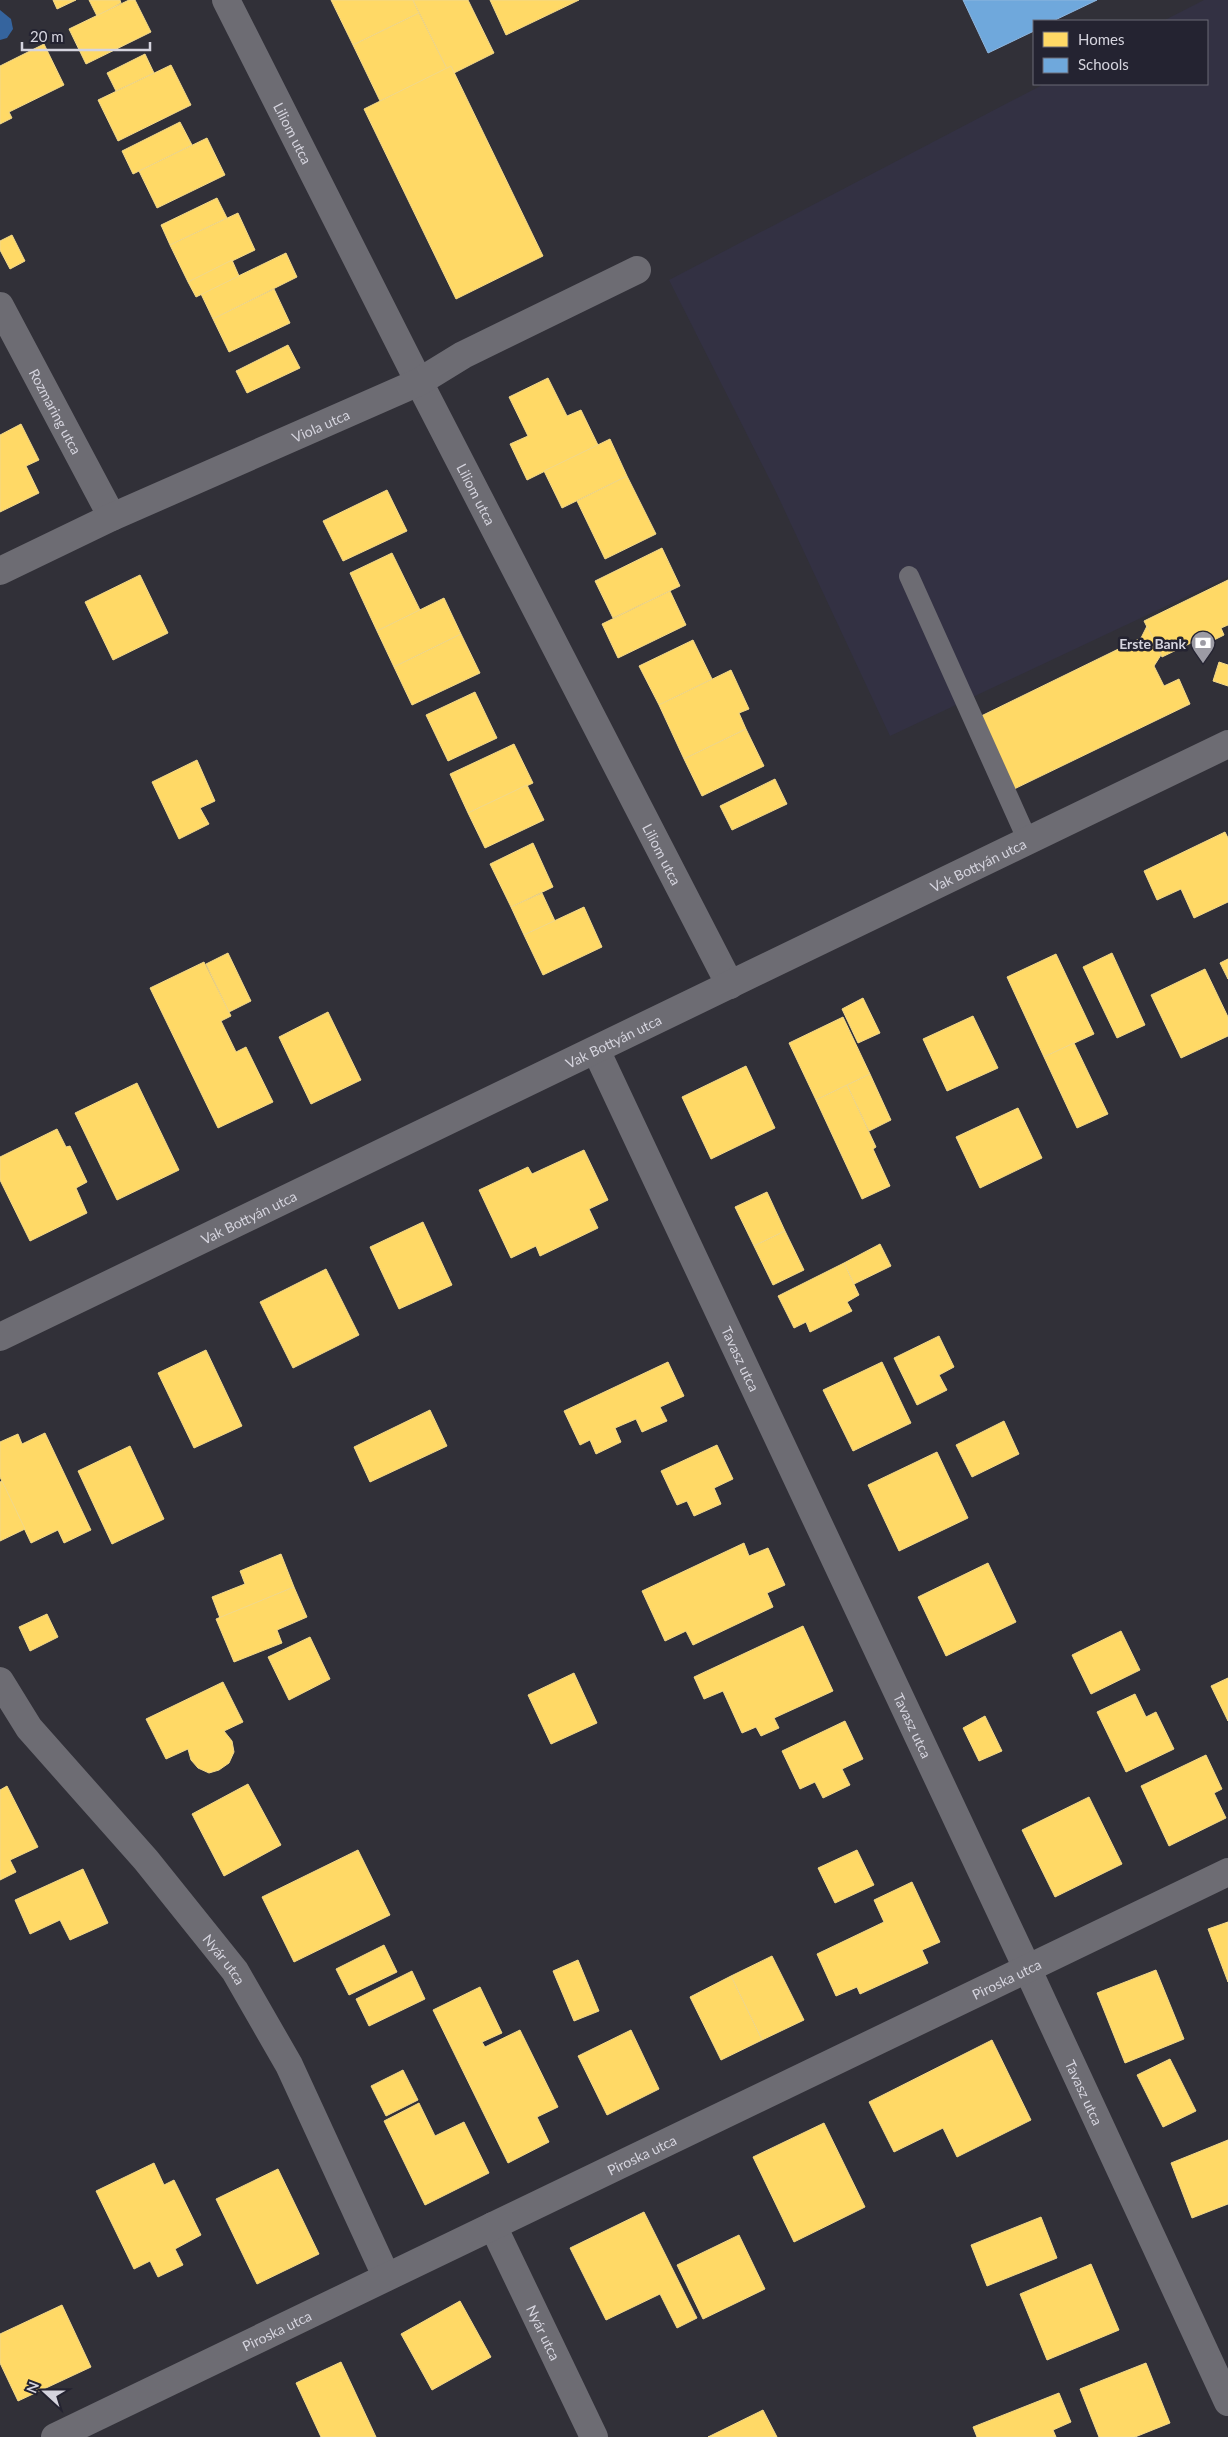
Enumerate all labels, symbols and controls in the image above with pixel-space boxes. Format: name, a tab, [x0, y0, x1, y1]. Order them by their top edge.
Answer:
scale bar	[22, 20, 150, 52]
legend	[1033, 20, 1208, 85]
text: 20 m	[30, 27, 64, 45]
text: Homes	[1078, 30, 1124, 48]
text: Schools	[1078, 55, 1129, 73]
street label: Liliom utca	[271, 99, 316, 167]
street label: Rozmaring utca	[26, 365, 85, 457]
street label: Viola utca	[289, 405, 352, 445]
street label: Liliom utca	[454, 460, 500, 528]
bank icon: Erste Bank	[1190, 630, 1216, 664]
place label: Erste Bank	[1119, 635, 1187, 652]
street label: Liliom utca	[640, 820, 685, 888]
street label: Vak Bottyán utca	[927, 834, 1029, 895]
street label: Vak Bottyán utca	[563, 1011, 664, 1071]
street label: Vak Bottyán utca	[198, 1187, 299, 1247]
street label: Tavasz utca	[718, 1323, 763, 1394]
street label: Tavasz utca	[890, 1690, 936, 1761]
street label: Nyár utca	[200, 1930, 249, 1987]
street label: Piroska utca	[969, 1955, 1044, 2003]
street label: Tavasz utca	[1062, 2057, 1107, 2128]
street label: Piroska utca	[604, 2131, 679, 2178]
street label: Nyár utca	[523, 2302, 564, 2363]
street label: Piroska utca	[239, 2306, 314, 2354]
north arrow	[20, 2367, 70, 2417]
text: N	[23, 2379, 42, 2395]

